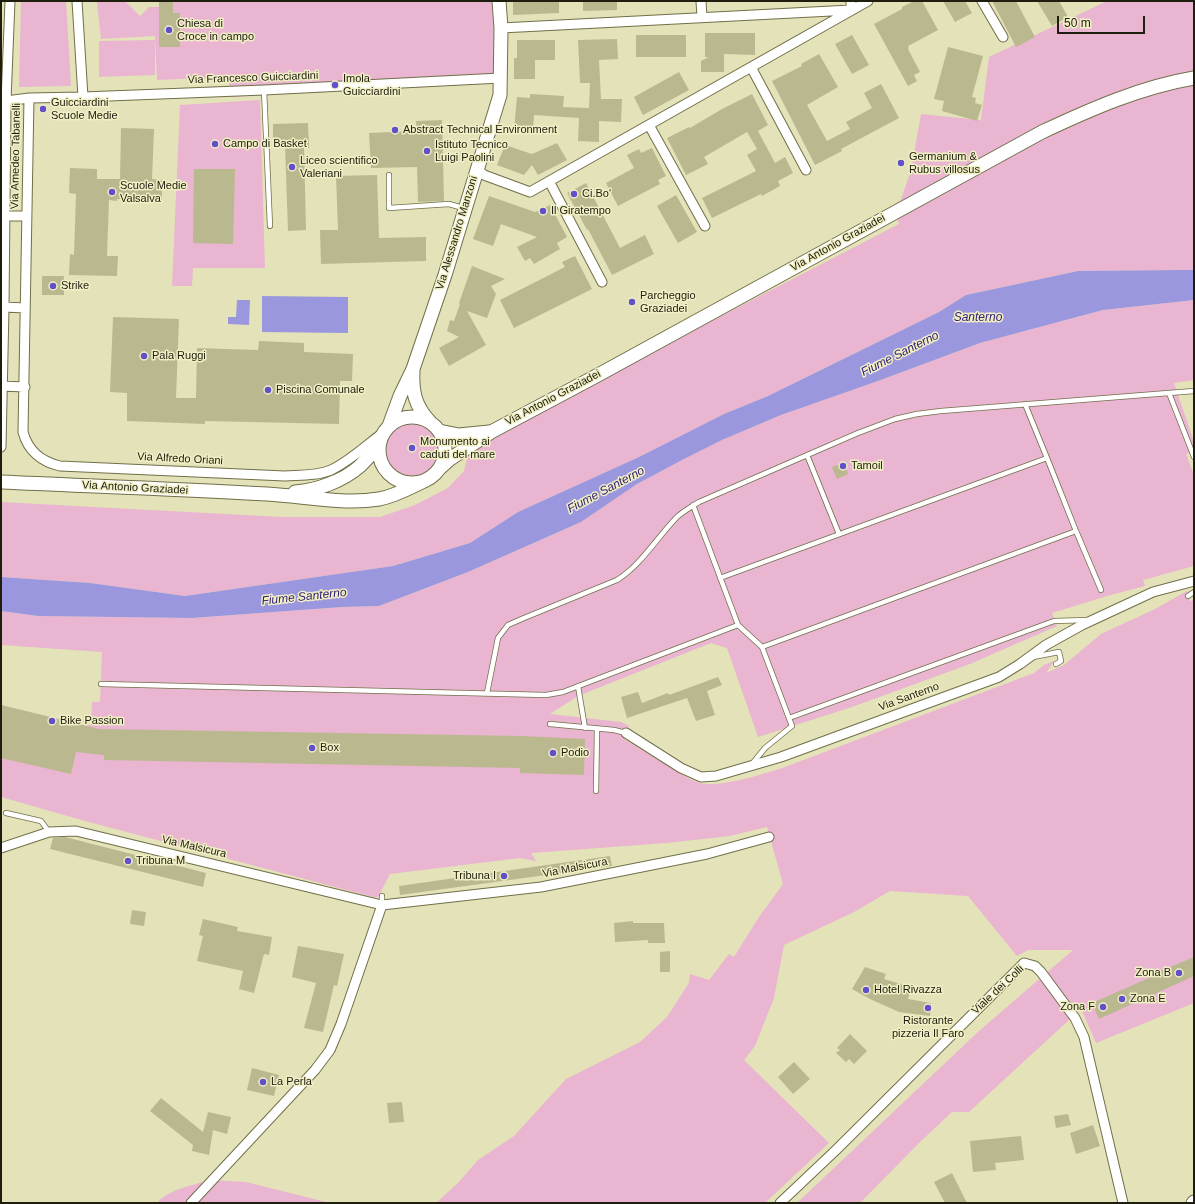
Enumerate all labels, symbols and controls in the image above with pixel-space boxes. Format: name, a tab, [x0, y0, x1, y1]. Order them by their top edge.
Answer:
scale bar	[1059, 8, 1147, 34]
text: 50 m	[1064, 16, 1091, 30]
place label: Chiesa di Croce in campo	[177, 17, 254, 43]
marker: Chiesa di Croce in campo	[164, 25, 174, 35]
street label: Via Francesco Guicciardini	[187, 69, 319, 87]
place label: Imola Guicciardini	[343, 72, 400, 98]
marker: Imola Guicciardini	[330, 80, 340, 90]
place label: Guicciardini Scuole Medie	[51, 96, 118, 122]
street label: Via Amedeo Tabanelli	[8, 103, 24, 209]
marker: Guicciardini Scuole Medie	[38, 104, 48, 114]
place label: Abstract Technical Environment	[403, 123, 557, 137]
marker: Abstract Technical Environment	[390, 125, 400, 135]
place label: Campo di Basket	[223, 137, 307, 151]
place label: Istituto Tecnico Luigi Paolini	[435, 138, 508, 164]
marker: Campo di Basket	[210, 139, 220, 149]
marker: Istituto Tecnico Luigi Paolini	[422, 146, 432, 156]
place label: Germanium & Rubus villosus	[909, 150, 980, 176]
place label: Liceo scientifico Valeriani	[300, 154, 378, 180]
marker: Germanium & Rubus villosus	[896, 158, 906, 168]
marker: Liceo scientifico Valeriani	[287, 162, 297, 172]
street label: Via Alessandro Manzoni	[433, 174, 481, 292]
place label: Scuole Medie Valsalva	[120, 179, 187, 205]
marker: Scuole Medie Valsalva	[107, 187, 117, 197]
place label: Ci.Bo'	[582, 187, 611, 201]
marker: Ci.Bo'	[569, 189, 579, 199]
place label: Il Giratempo	[551, 204, 611, 218]
marker: Il Giratempo	[538, 206, 548, 216]
street label: Via Antonio Graziadei	[788, 211, 888, 275]
place label: Strike	[61, 279, 89, 293]
marker: Strike	[48, 281, 58, 291]
place label: Parcheggio Graziadei	[640, 289, 696, 315]
marker: Parcheggio Graziadei	[627, 297, 637, 307]
water label: Santerno	[954, 311, 1002, 325]
water label: Fiume Santerno	[859, 328, 941, 380]
place label: Pala Ruggi	[152, 349, 206, 363]
marker: Pala Ruggi	[139, 351, 149, 361]
street label: Via Antonio Graziadei	[503, 367, 603, 429]
place label: Piscina Comunale	[276, 383, 365, 397]
marker: Piscina Comunale	[263, 385, 273, 395]
place label: Monumento ai caduti del mare	[420, 435, 495, 461]
marker: Monumento ai caduti del mare	[407, 443, 417, 453]
street label: Via Alfredo Oriani	[137, 450, 223, 468]
place label: Tamoil	[851, 459, 883, 473]
marker: Tamoil	[838, 461, 848, 471]
water label: Fiume Santerno	[565, 464, 647, 516]
street label: Via Antonio Graziadei	[82, 479, 188, 497]
water label: Fiume Santerno	[261, 585, 347, 609]
street label: Via Santerno	[877, 680, 941, 714]
place label: Bike Passion	[60, 714, 124, 728]
marker: Bike Passion	[47, 716, 57, 726]
place label: Box	[320, 741, 339, 755]
marker: Box	[307, 743, 317, 753]
place label: Podio	[561, 746, 589, 760]
marker: Podio	[548, 748, 558, 758]
street label: Via Malsicura	[160, 833, 228, 861]
place label: Tribuna M	[136, 854, 185, 868]
street label: Via Malsicura	[541, 855, 609, 881]
marker: Tribuna M	[123, 856, 133, 866]
place label: Tribuna I	[453, 869, 496, 883]
marker: Tribuna I	[499, 871, 509, 881]
street label: Viale dei Colli	[969, 963, 1027, 1017]
place label: Zona B	[1136, 966, 1171, 980]
marker: Zona B	[1174, 968, 1184, 978]
place label: Hotel Rivazza	[874, 983, 942, 997]
marker: Hotel Rivazza	[861, 985, 871, 995]
place label: Zona E	[1130, 992, 1165, 1006]
marker: Zona E	[1117, 994, 1127, 1004]
place label: Zona F	[1060, 1000, 1095, 1014]
marker: Zona F	[1098, 1002, 1108, 1012]
marker: Ristorante pizzeria Il Faro	[923, 1003, 933, 1013]
place label: Ristorante pizzeria Il Faro	[892, 1014, 964, 1040]
place label: La Perla	[271, 1075, 312, 1089]
marker: La Perla	[258, 1077, 268, 1087]

